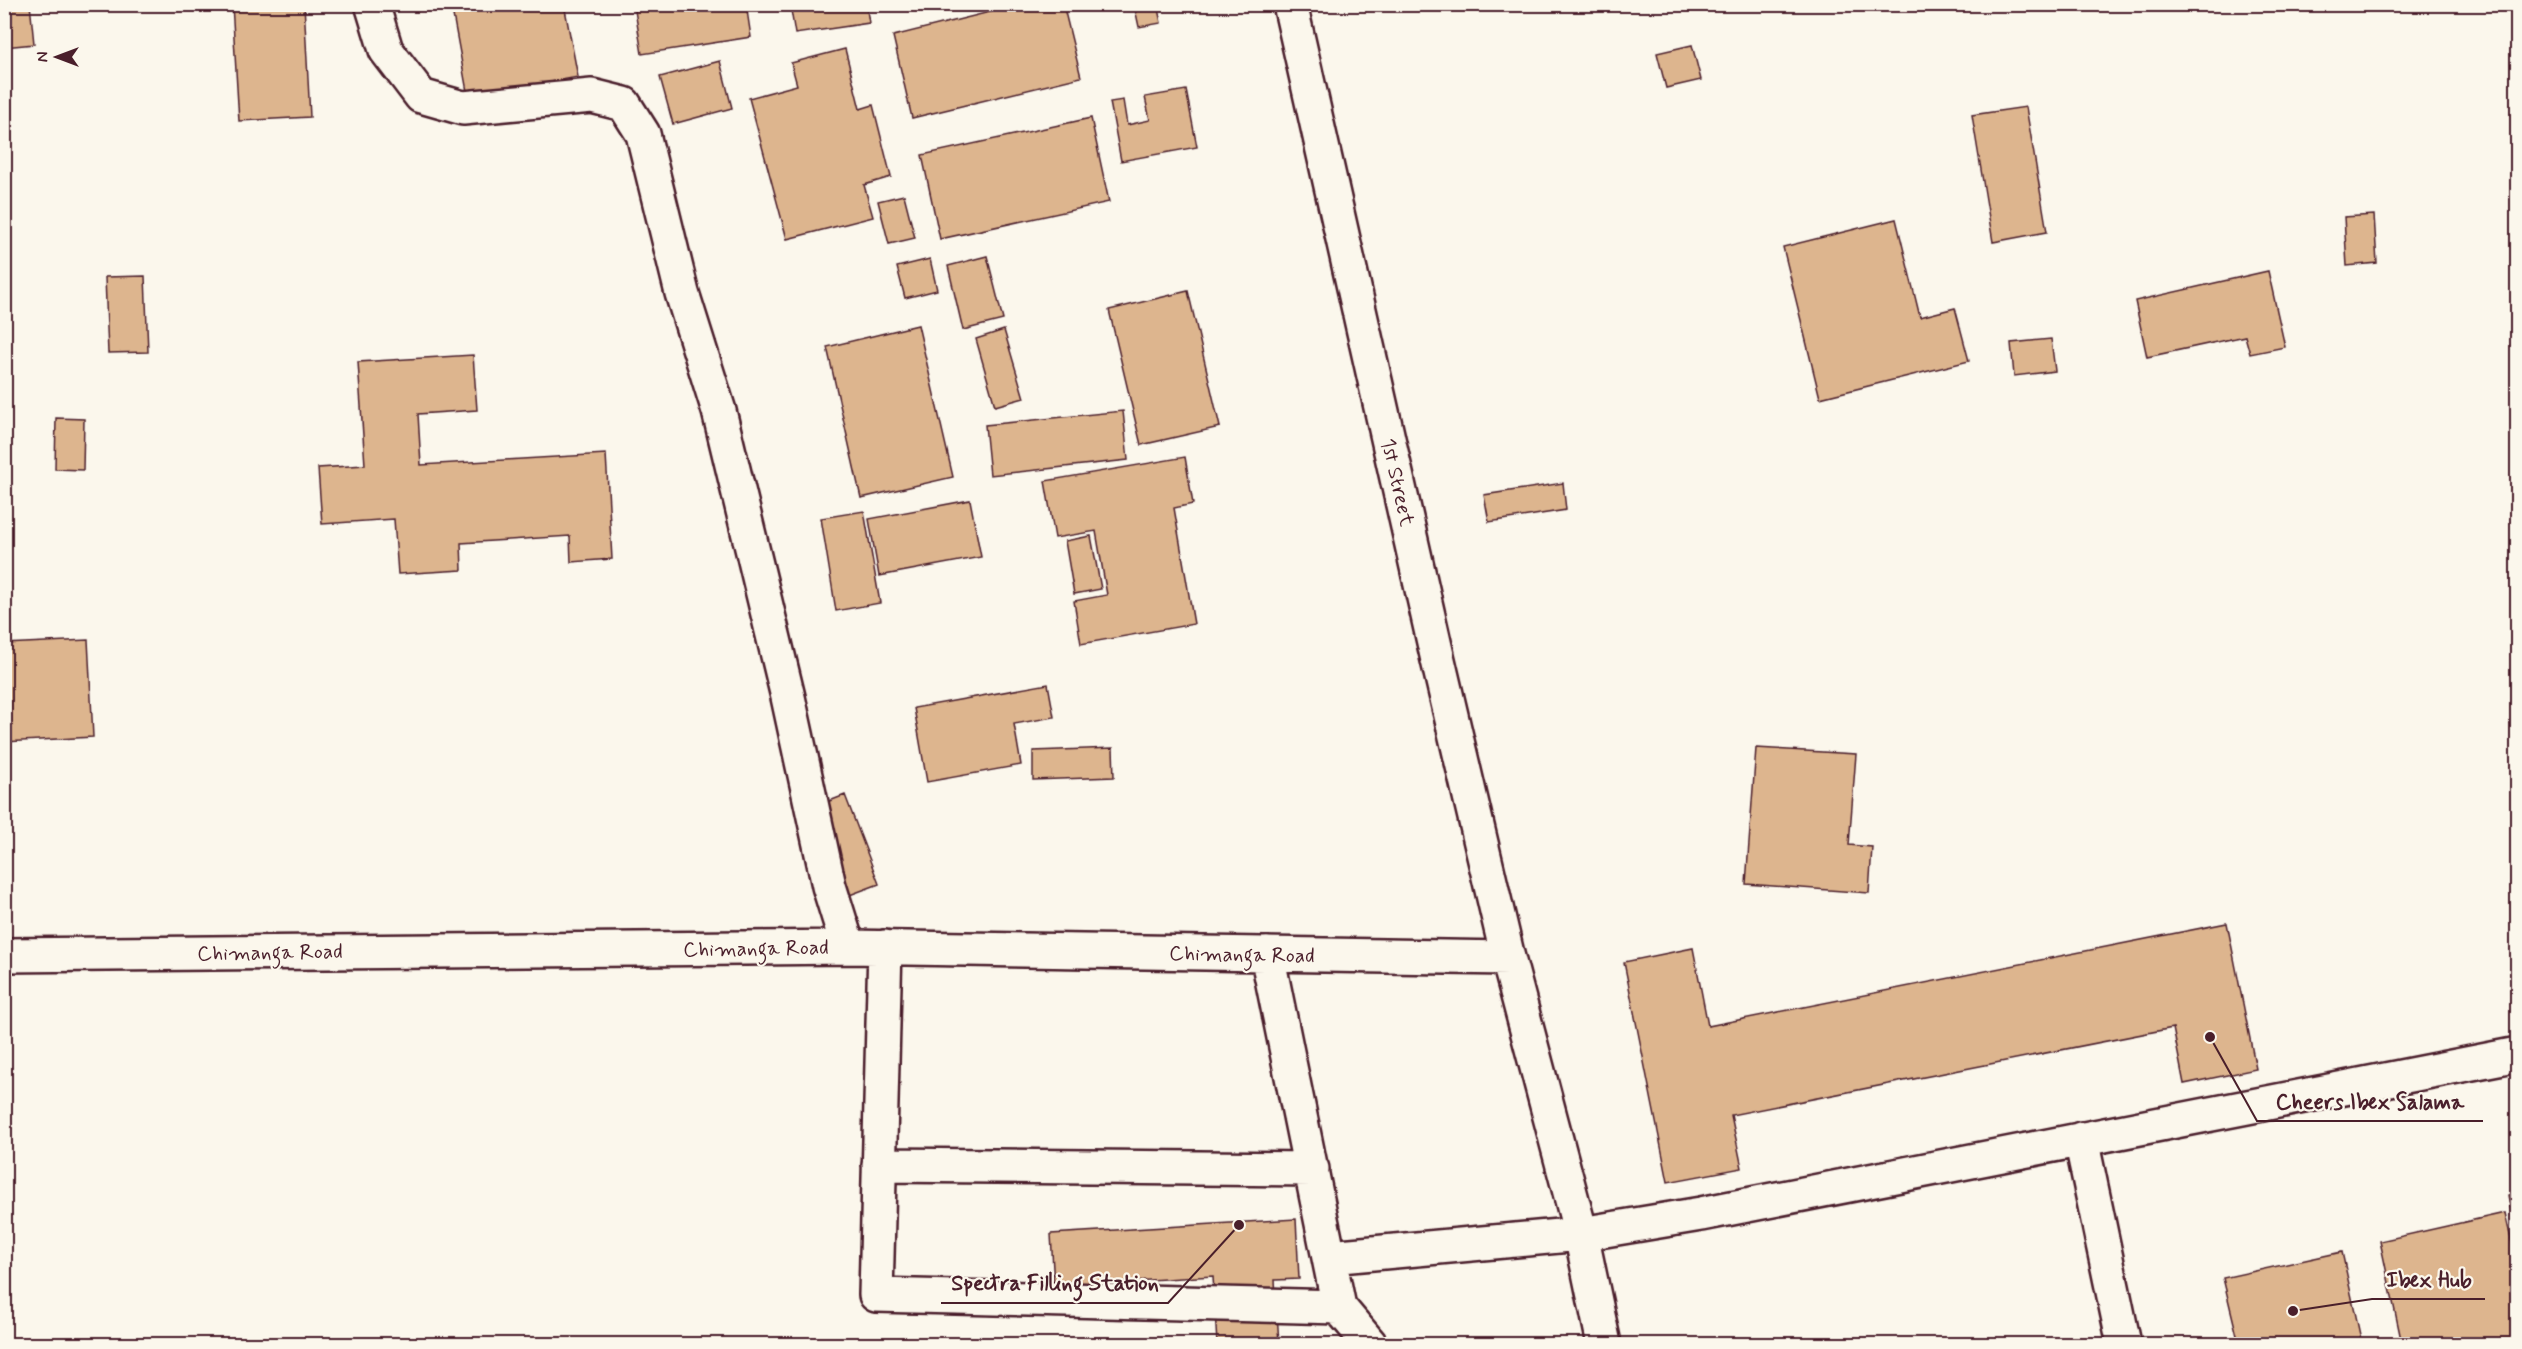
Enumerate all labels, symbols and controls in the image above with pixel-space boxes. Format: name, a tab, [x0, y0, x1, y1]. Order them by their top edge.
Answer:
north arrow	[27, 27, 87, 87]
text: N	[33, 52, 54, 62]
street label: 1st Street	[1373, 435, 1421, 530]
street label: Chimanga Road	[683, 934, 829, 966]
street label: Chimanga Road	[197, 938, 343, 970]
street label: Chimanga Road	[1169, 940, 1315, 972]
callout: Cheers Ibex Salama	[2257, 1081, 2483, 1121]
text: Cheers Ibex Salama	[2276, 1089, 2465, 1117]
callout: Ibex Hub	[2372, 1259, 2485, 1299]
callout: Spectra Filling Station	[941, 1263, 1168, 1303]
text: Ibex Hub	[2386, 1267, 2472, 1295]
text: Spectra Filling Station	[951, 1270, 1159, 1302]

